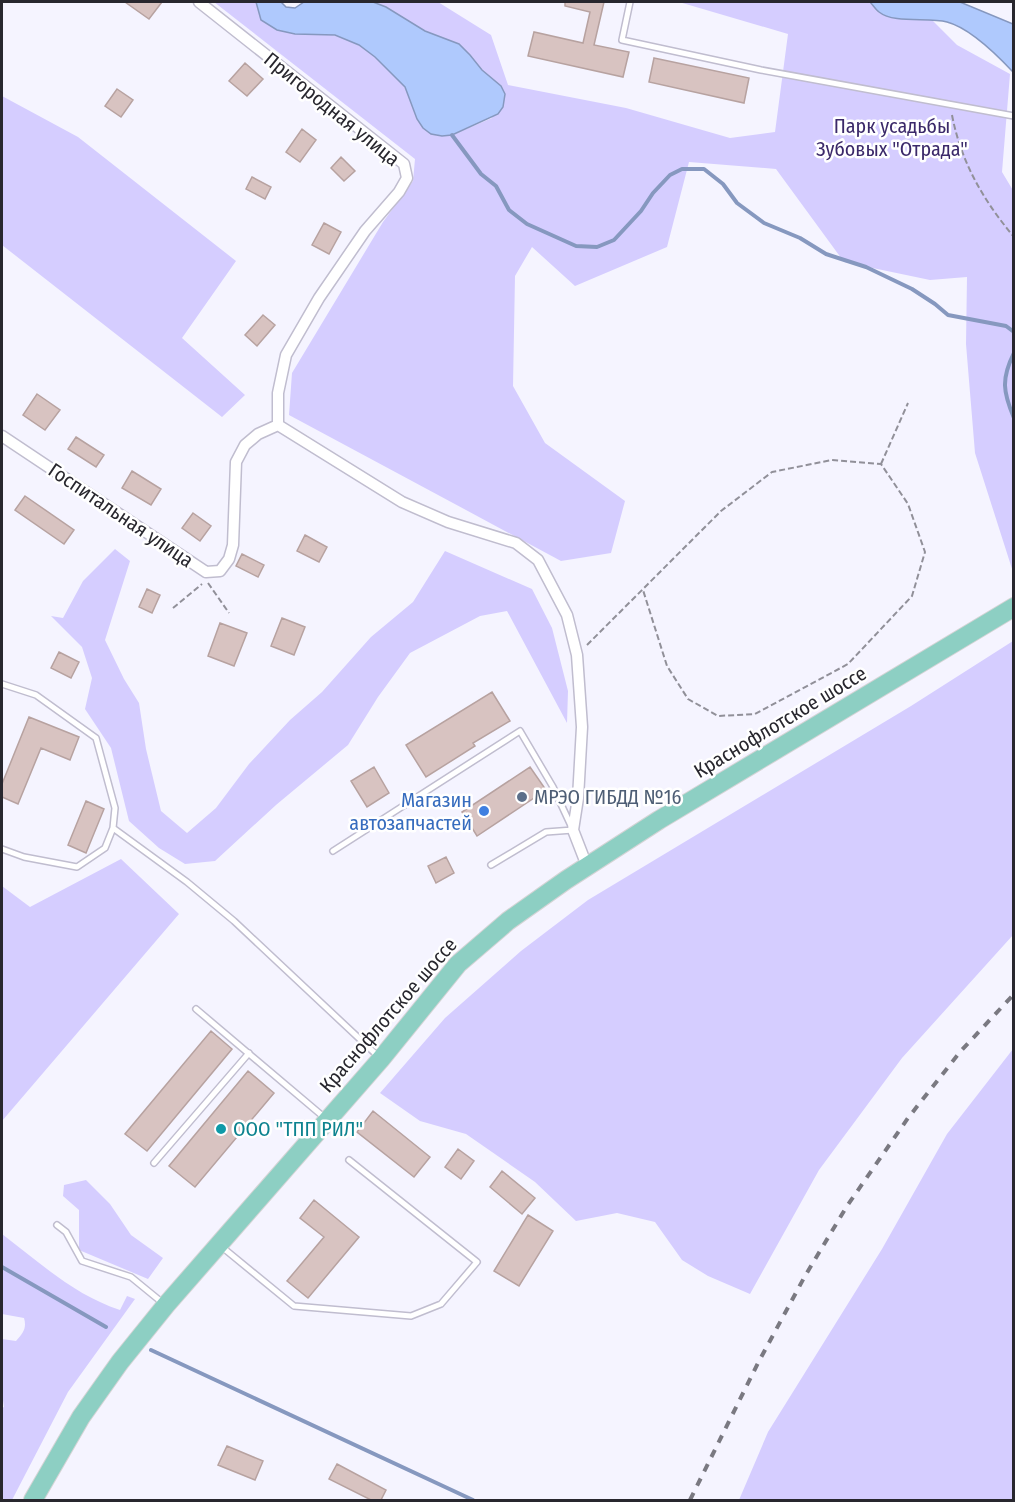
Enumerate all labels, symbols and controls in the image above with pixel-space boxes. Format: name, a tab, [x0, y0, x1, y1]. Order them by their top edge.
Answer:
street label: Пригородная улица	[259, 47, 405, 171]
park label: Парк усадьбы Зубовых "Отрада"	[816, 114, 968, 161]
street label: Госпитальная улица	[44, 458, 198, 572]
street label: Краснофлотское шоссе	[689, 661, 871, 783]
place label: МРЭО ГИБДД №16	[534, 785, 681, 809]
place label: Магазин автозапчастей	[349, 788, 472, 835]
marker: МРЭО ГИБДД №16	[515, 790, 529, 804]
marker: Магазин автозапчастей	[477, 804, 491, 818]
street label: Краснофлотское шоссе	[314, 933, 462, 1097]
place label: ООО "ТПП РИЛ"	[233, 1117, 363, 1141]
marker: ООО "ТПП РИЛ"	[214, 1122, 228, 1136]

